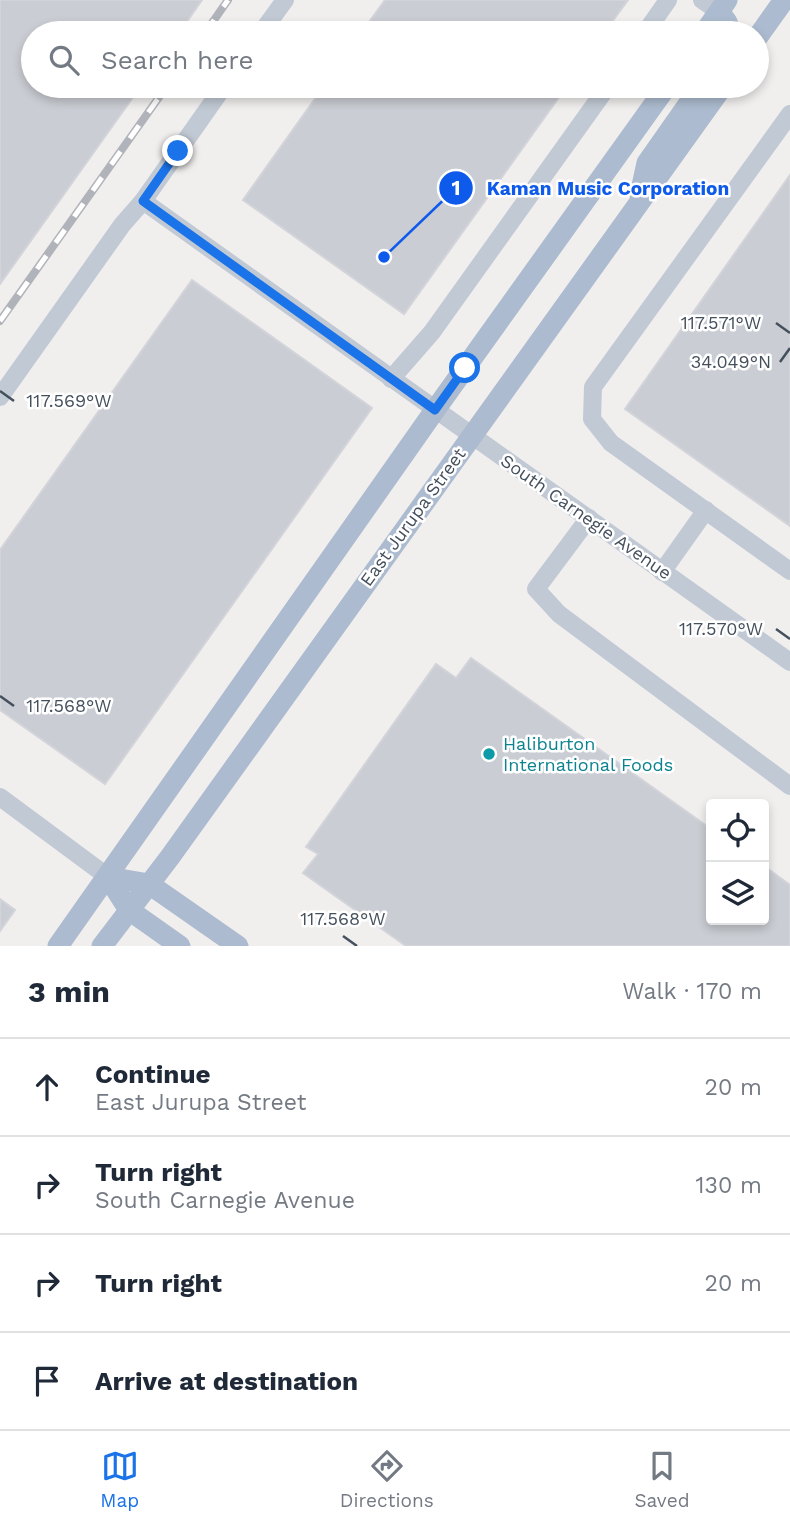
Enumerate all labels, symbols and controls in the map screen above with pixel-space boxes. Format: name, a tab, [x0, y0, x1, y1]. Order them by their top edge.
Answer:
search box	[21, 21, 769, 98]
icon: search	[45, 41, 83, 79]
text: Search here	[101, 45, 253, 75]
route end	[162, 135, 193, 166]
callout: Kaman Music Corporation	[438, 168, 744, 208]
text: 1	[451, 175, 461, 200]
text: Kaman Music Corporation	[487, 177, 729, 200]
text: 117.571°W	[681, 312, 761, 333]
text: 34.049°N	[691, 351, 771, 372]
route start	[449, 352, 480, 383]
text: 117.569°W	[26, 390, 112, 411]
street label: East Jurupa Street	[355, 443, 470, 590]
street label: South Carnegie Avenue	[497, 450, 676, 584]
text: 117.570°W	[679, 618, 763, 639]
text: 117.568°W	[26, 695, 112, 716]
place label: Haliburton International Foods	[503, 733, 673, 775]
marker: Haliburton International Foods	[481, 746, 497, 762]
map controls	[706, 799, 769, 925]
button: locate	[706, 799, 769, 862]
button: layers	[706, 862, 769, 925]
text: 117.568°W	[300, 908, 386, 929]
text: 3 min	[28, 974, 110, 1009]
text: Walk · 170 m	[622, 978, 762, 1005]
text: Continue	[95, 1059, 211, 1089]
icon: ahead	[28, 1068, 66, 1106]
text: 20 m	[705, 1074, 762, 1101]
text: East Jurupa Street	[95, 1089, 306, 1116]
text: Turn right	[95, 1157, 222, 1187]
icon: right	[28, 1166, 66, 1204]
text: 130 m	[696, 1172, 762, 1199]
text: South Carnegie Avenue	[95, 1187, 355, 1214]
icon: right	[28, 1264, 66, 1302]
text: Turn right	[95, 1268, 222, 1298]
text: 20 m	[705, 1270, 762, 1297]
icon: arrive	[28, 1362, 66, 1400]
text: Arrive at destination	[95, 1366, 358, 1396]
tab: Map	[100, 1447, 139, 1512]
tab: Directions	[340, 1447, 434, 1512]
tab: Saved	[634, 1447, 690, 1512]

